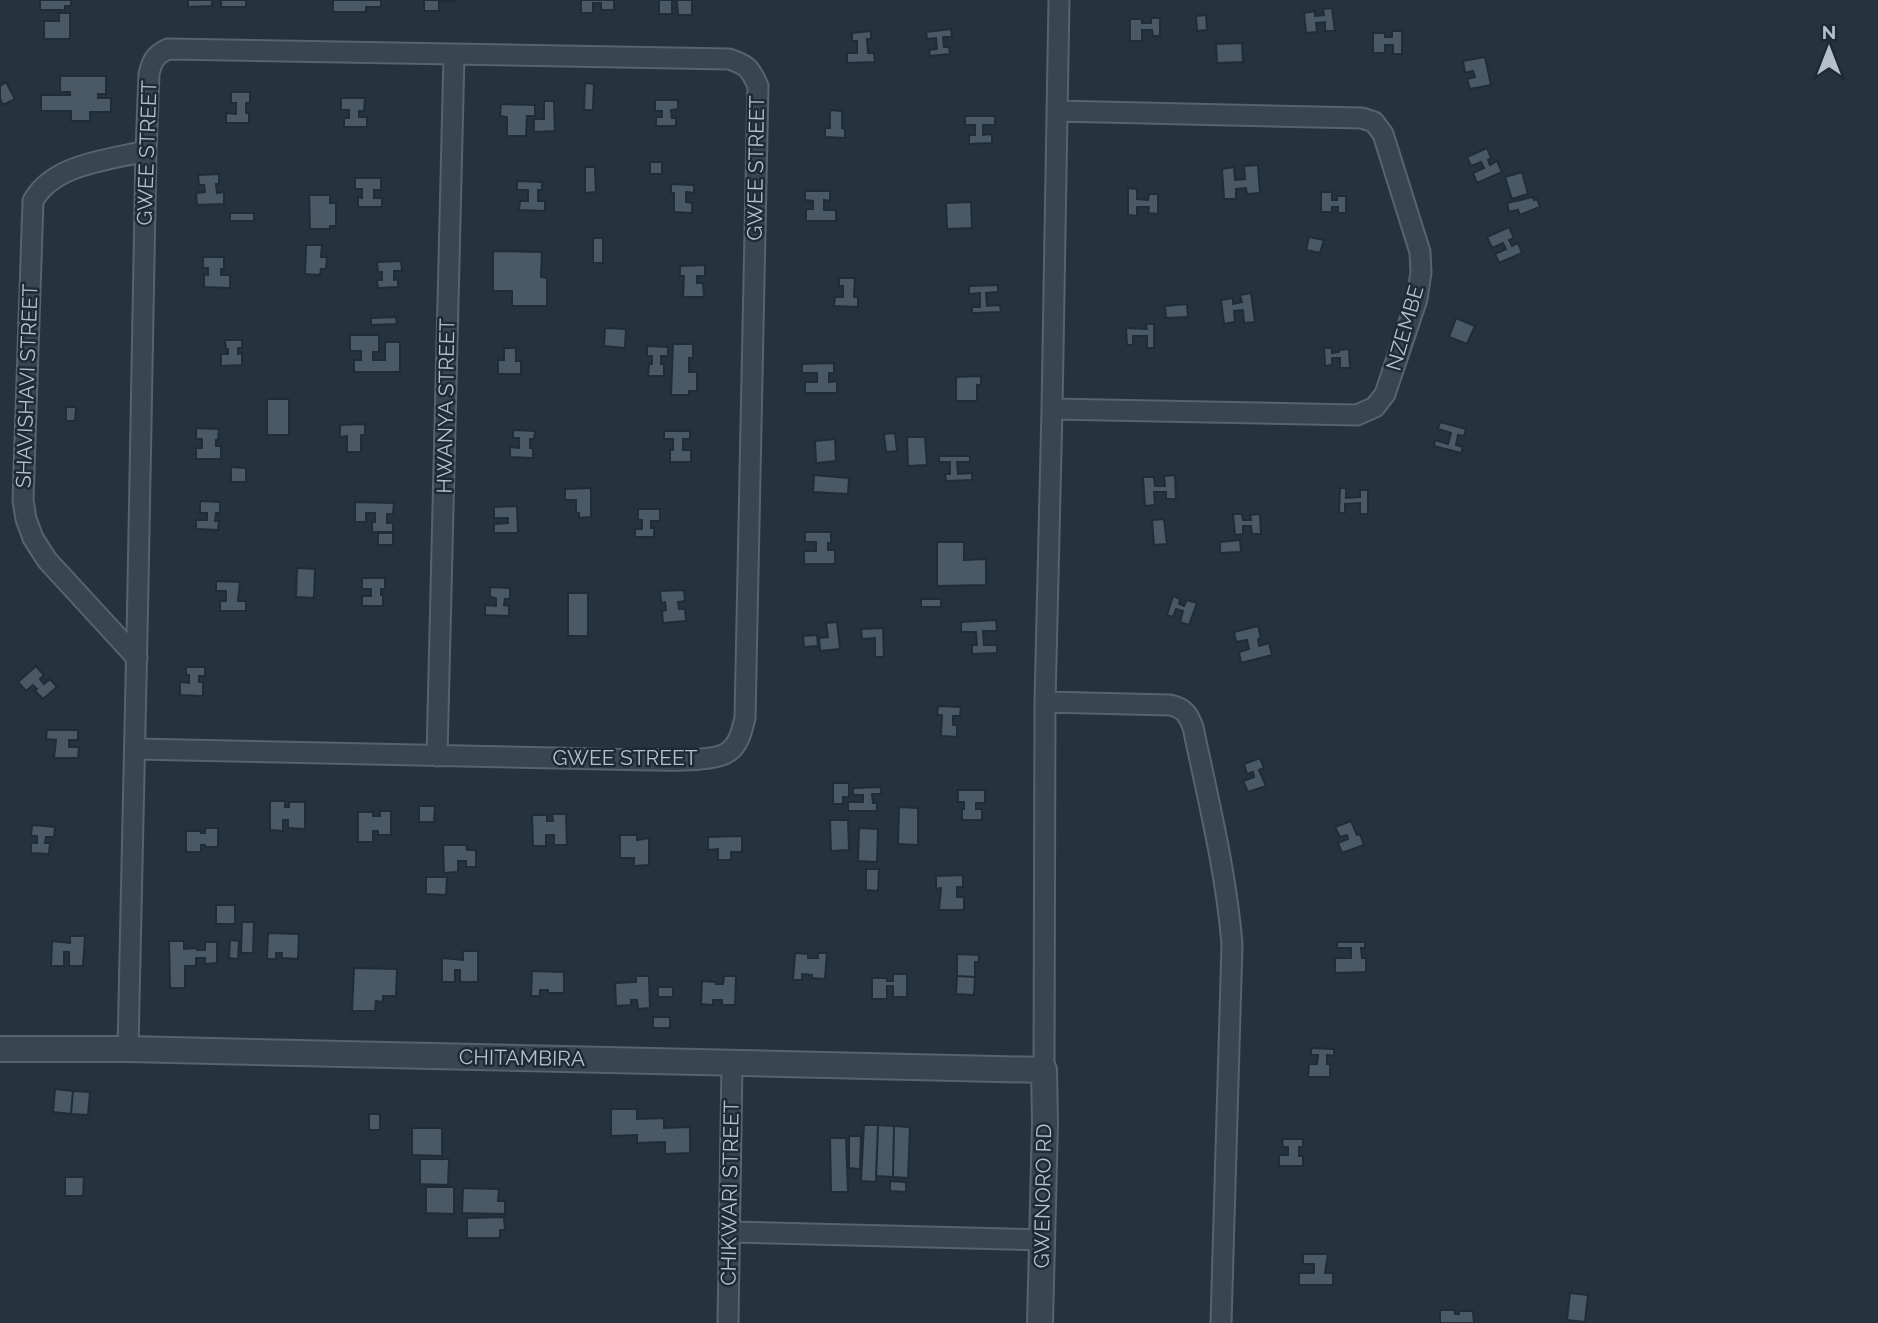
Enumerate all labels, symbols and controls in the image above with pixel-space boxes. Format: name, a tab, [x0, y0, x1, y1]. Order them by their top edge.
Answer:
north arrow	[1794, 14, 1864, 84]
text: N	[1822, 21, 1836, 43]
street label: GWEE STREET	[131, 80, 162, 226]
street label: GWEE STREET	[742, 95, 769, 241]
street label: NZEMBE	[1380, 282, 1429, 373]
street label: SHAVISHAVI STREET	[10, 283, 43, 489]
street label: HWANYA STREET	[431, 318, 460, 494]
street label: GWEE STREET	[552, 745, 698, 770]
street label: CHITAMBIRA	[459, 1044, 585, 1071]
street label: CHIKWARI STREET	[715, 1100, 744, 1286]
street label: GWENORO RD	[1029, 1123, 1056, 1269]

